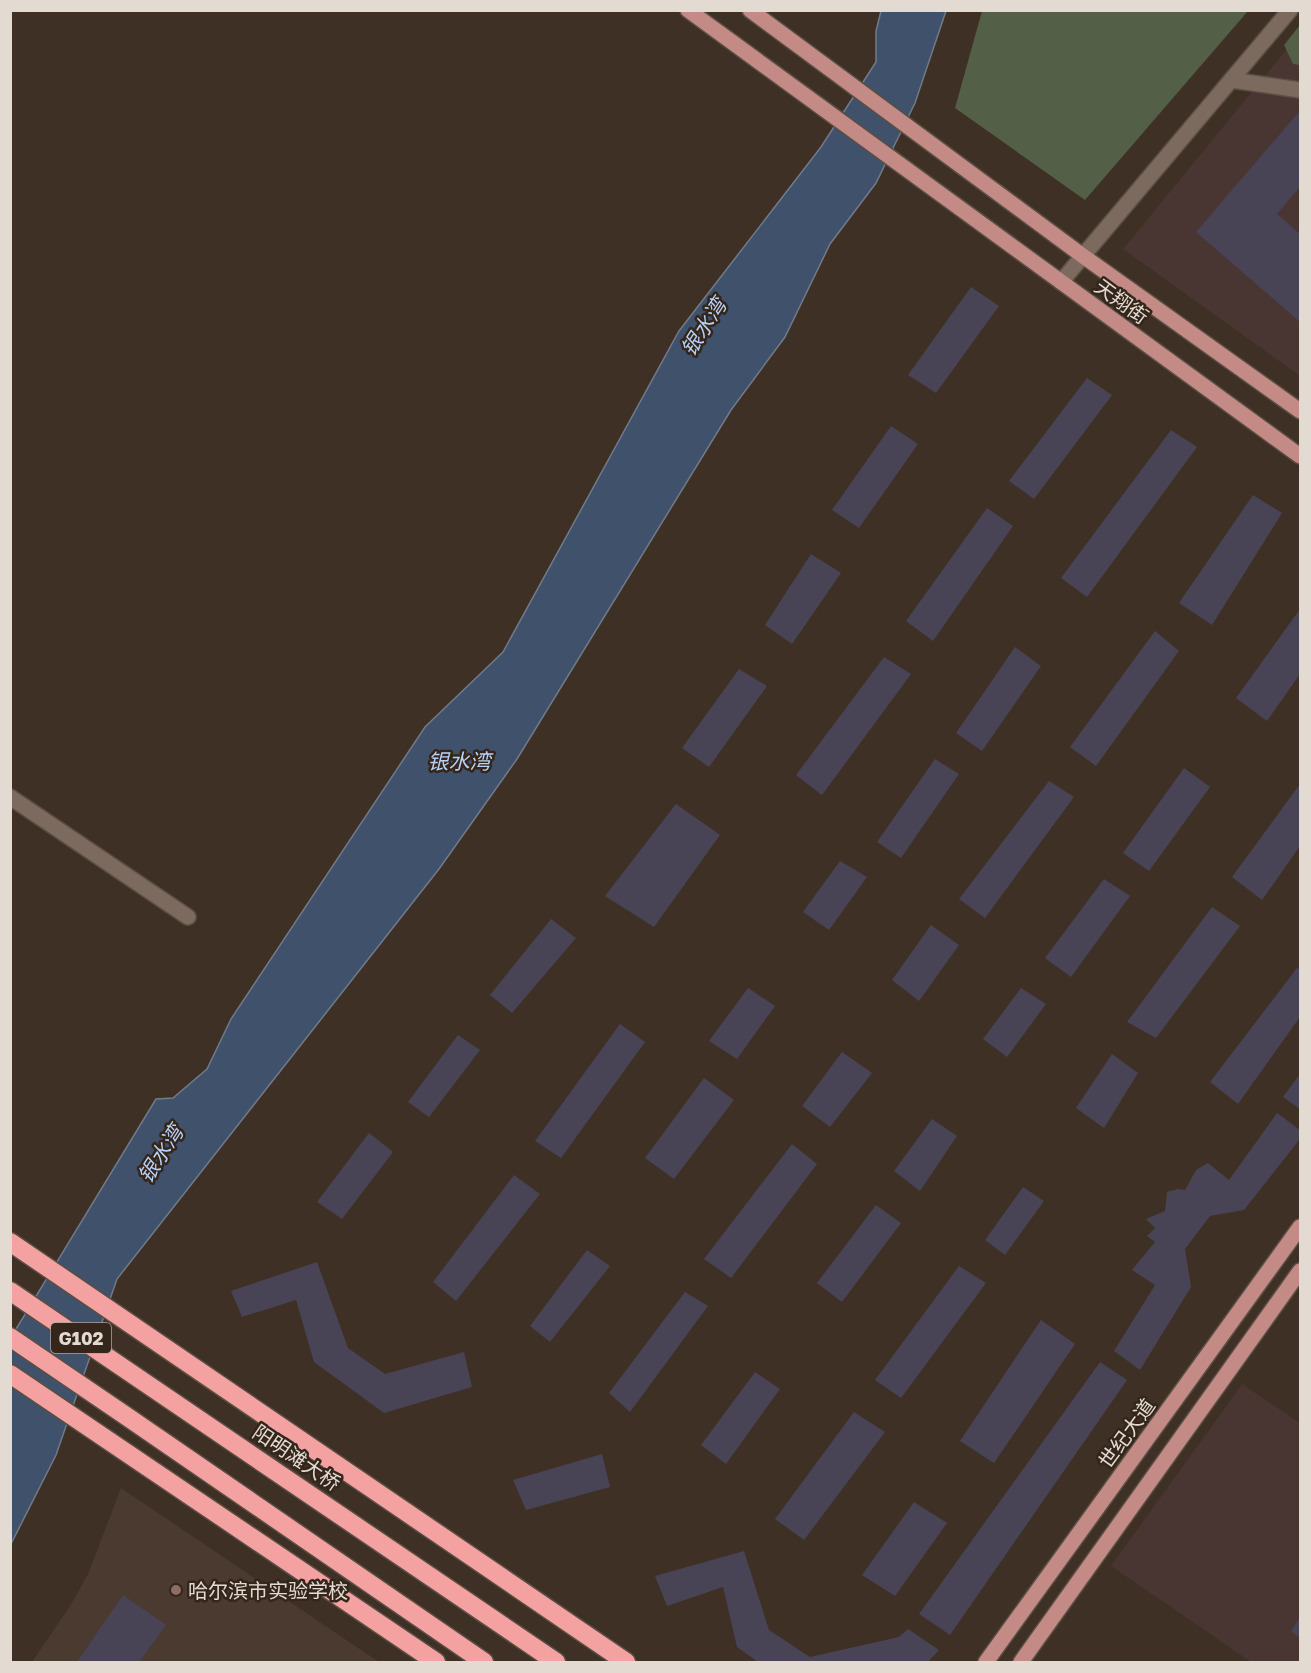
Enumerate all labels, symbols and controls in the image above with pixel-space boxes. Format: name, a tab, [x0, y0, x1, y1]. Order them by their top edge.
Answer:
street label: 天翔街	[1091, 274, 1153, 328]
water label: 银水湾	[675, 291, 733, 360]
water label: 银水湾	[428, 748, 493, 774]
water label: 银水湾	[132, 1118, 190, 1187]
road number: G102	[51, 1323, 111, 1353]
street label: 世纪大道	[1093, 1394, 1159, 1472]
street label: 阳明滩大桥	[249, 1419, 345, 1495]
place label: 哈尔滨市实验学校	[188, 1578, 348, 1602]
marker: 哈尔滨市实验学校	[169, 1583, 183, 1597]

